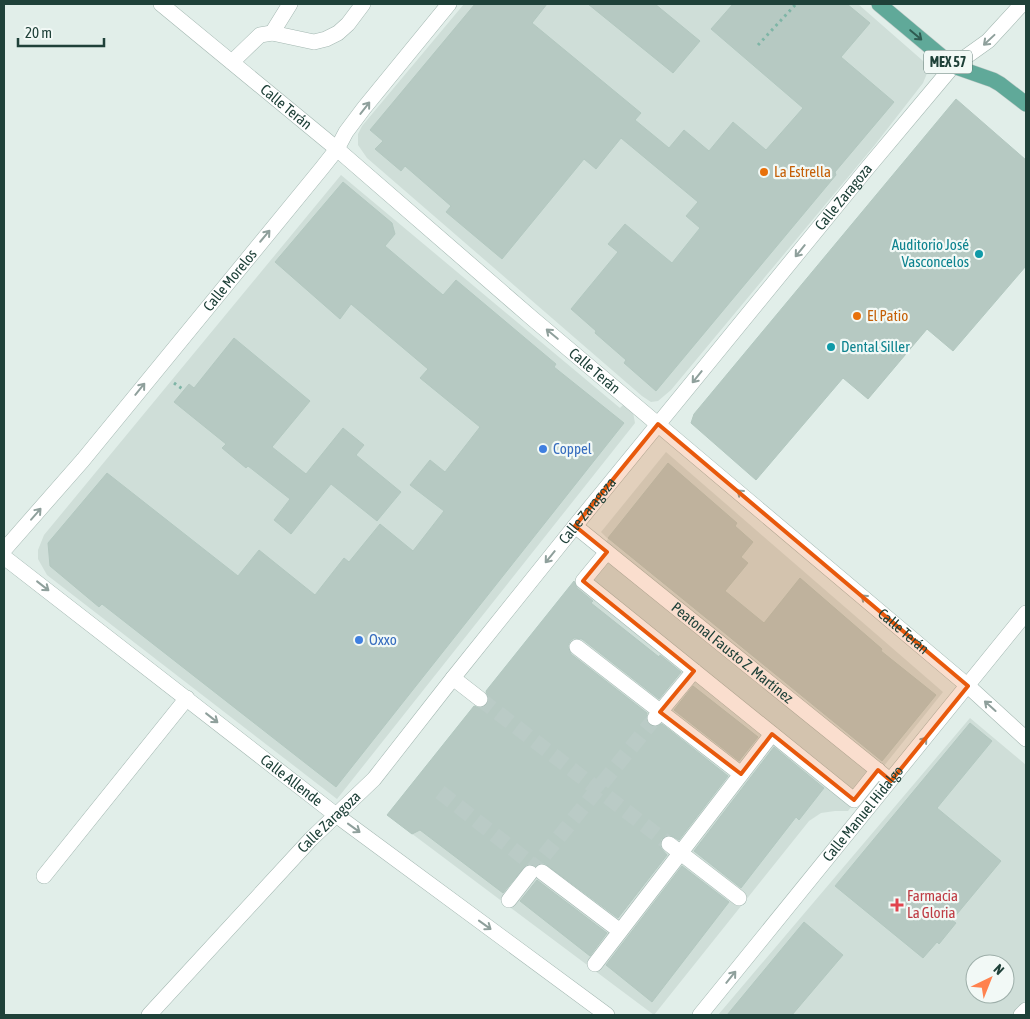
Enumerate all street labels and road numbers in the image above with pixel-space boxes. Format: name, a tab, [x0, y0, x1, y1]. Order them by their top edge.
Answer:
road number: MEX 57	[924, 51, 972, 74]
street label: Calle Terán	[257, 81, 315, 133]
street label: Calle Zaragoza	[811, 160, 875, 233]
street label: Calle Morelos	[199, 246, 260, 314]
street label: Calle Terán	[566, 344, 624, 397]
street label: Calle Zaragoza	[555, 474, 619, 547]
street label: Peatonal Fausto Z. Martínez	[668, 598, 797, 707]
street label: Calle Terán	[875, 605, 933, 657]
street label: Calle Allende	[257, 751, 326, 809]
street label: Calle Manuel Hidalgo	[819, 762, 907, 865]
street label: Calle Zaragoza	[294, 788, 364, 856]

